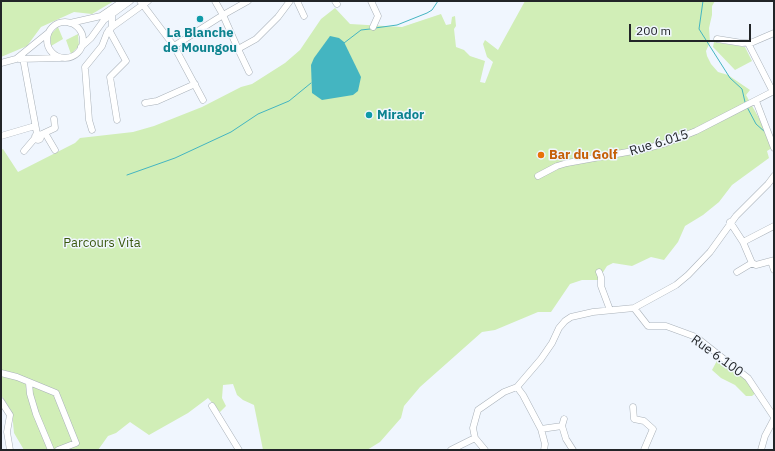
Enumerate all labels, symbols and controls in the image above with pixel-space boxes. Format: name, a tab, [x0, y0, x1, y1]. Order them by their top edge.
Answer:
marker: La Blanche de Moungou	[195, 14, 205, 24]
scale bar	[631, 16, 753, 42]
text: 200 m	[636, 23, 671, 38]
place label: La Blanche de Moungou	[163, 25, 237, 56]
place label: Mirador	[377, 107, 424, 123]
marker: Mirador	[364, 110, 374, 120]
street label: Rue 6.015	[628, 127, 690, 159]
place label: Bar du Golf	[549, 147, 617, 163]
marker: Bar du Golf	[536, 150, 546, 160]
park label: Parcours Vita	[63, 235, 141, 251]
street label: Rue 6.100	[688, 332, 746, 380]

